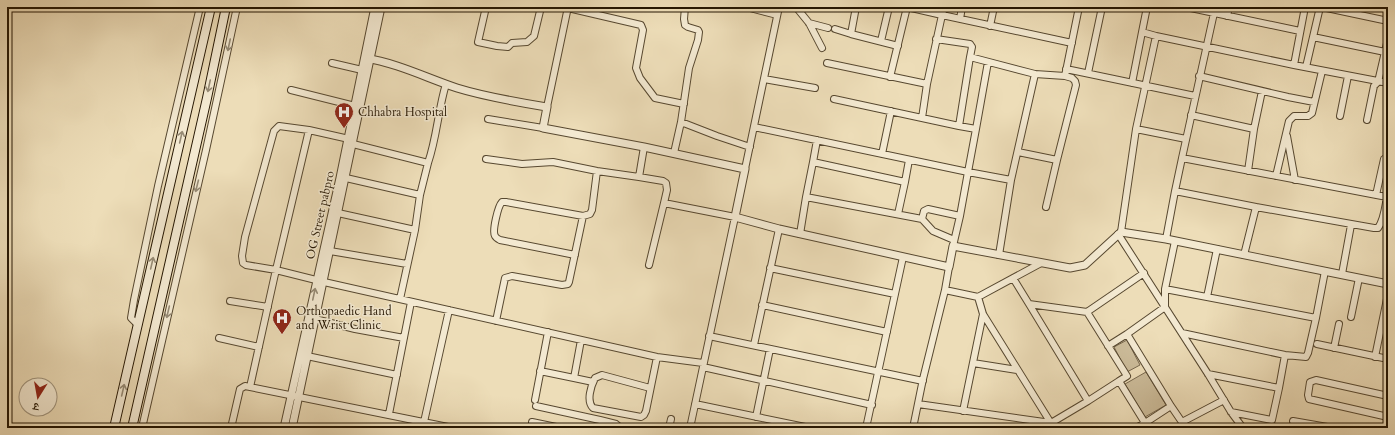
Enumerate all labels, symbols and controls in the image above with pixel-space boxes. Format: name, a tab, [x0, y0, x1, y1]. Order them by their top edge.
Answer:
one-way arrow	[224, 38, 232, 51]
one-way arrow	[205, 79, 213, 92]
hospital icon: Chhabra Hospital	[333, 101, 355, 129]
place label: Chhabra Hospital	[358, 104, 447, 120]
one-way arrow	[178, 130, 186, 143]
street label: OG Street pabpro	[302, 169, 338, 261]
one-way arrow	[193, 179, 201, 192]
one-way arrow	[149, 257, 156, 270]
one-way arrow	[310, 288, 318, 301]
place label: Orthopaedic Hand and Wrist Clinic	[296, 303, 392, 333]
one-way arrow	[164, 305, 171, 318]
hospital icon: Orthopaedic Hand and Wrist Clinic	[271, 307, 293, 335]
north arrow	[18, 377, 58, 417]
one-way arrow	[119, 384, 127, 397]
text: उ	[31, 398, 41, 414]

